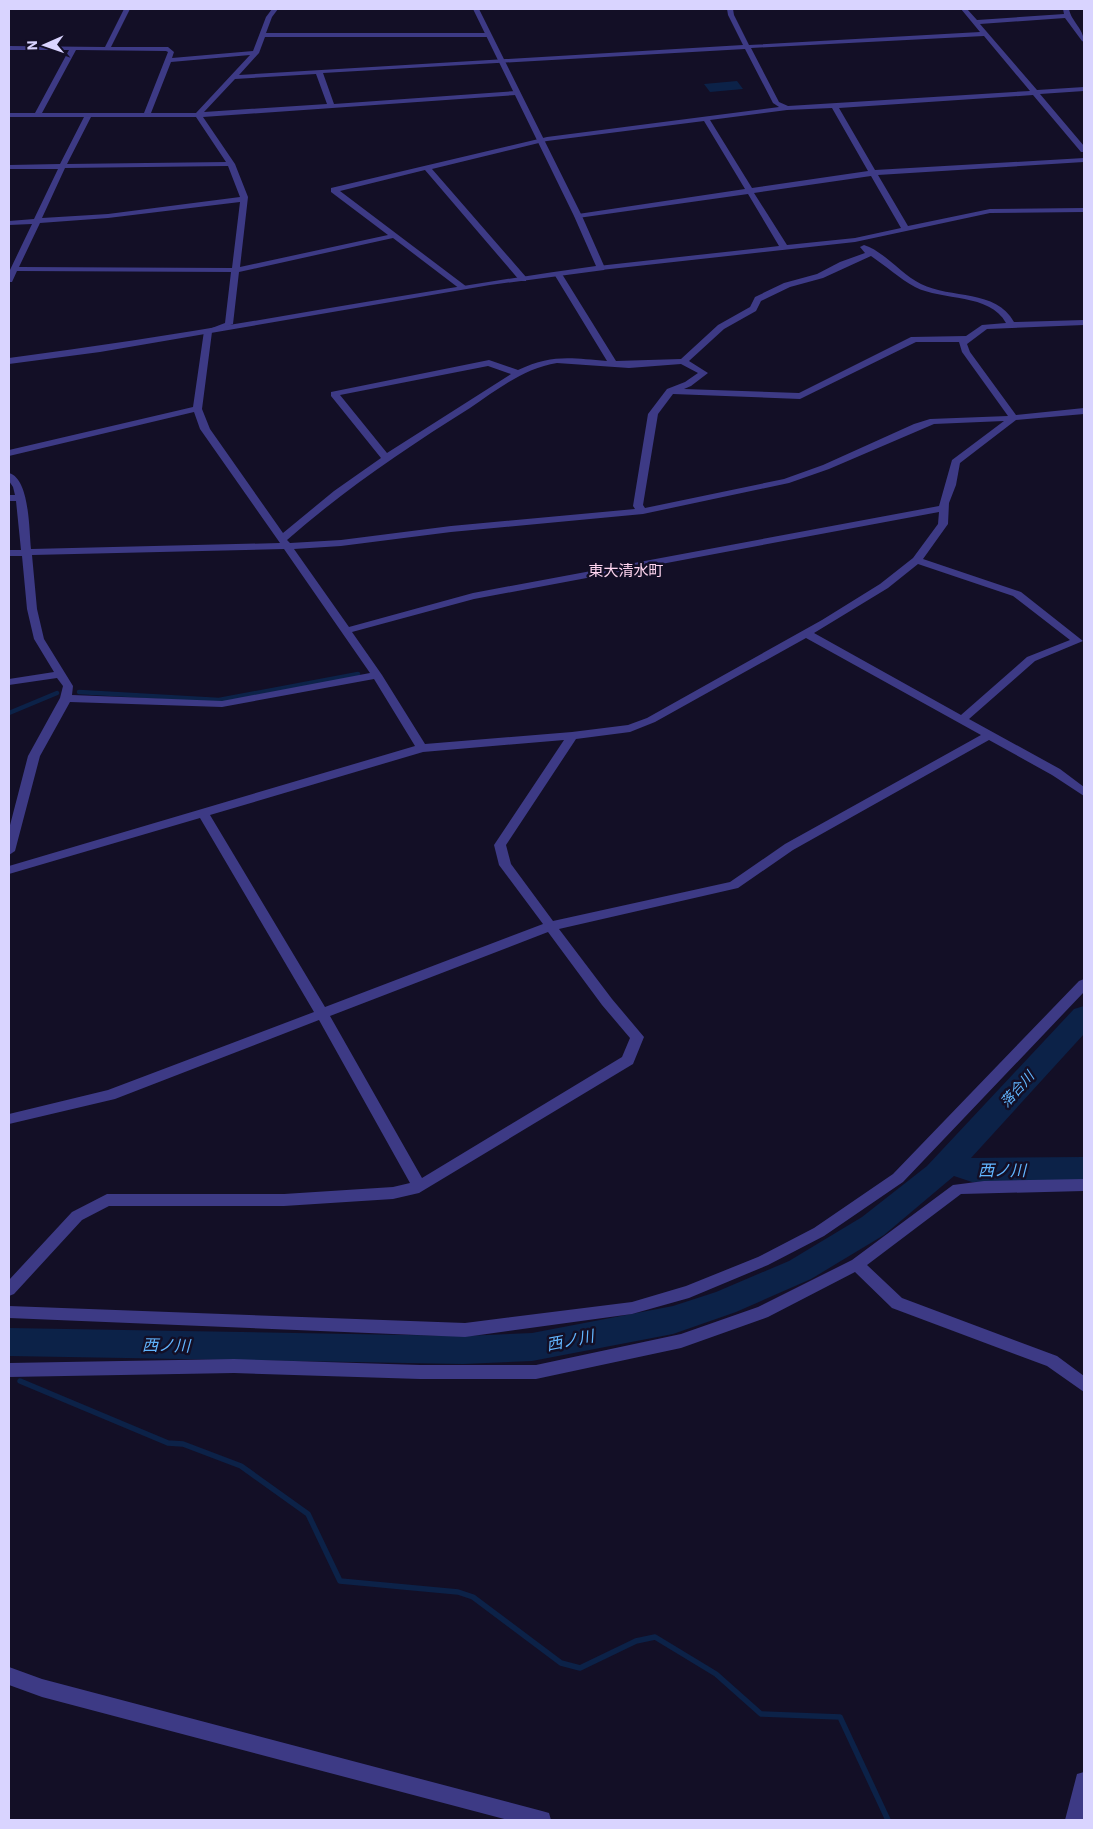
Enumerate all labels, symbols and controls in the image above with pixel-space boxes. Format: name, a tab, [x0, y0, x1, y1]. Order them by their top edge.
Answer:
north arrow	[20, 20, 70, 70]
text: N	[23, 40, 41, 51]
district label: 東大清水町	[588, 561, 664, 580]
water label: 落合川	[996, 1066, 1039, 1111]
water label: 西ノ川	[978, 1160, 1028, 1180]
water label: 西ノ川	[545, 1325, 597, 1354]
water label: 西ノ川	[142, 1335, 192, 1355]

